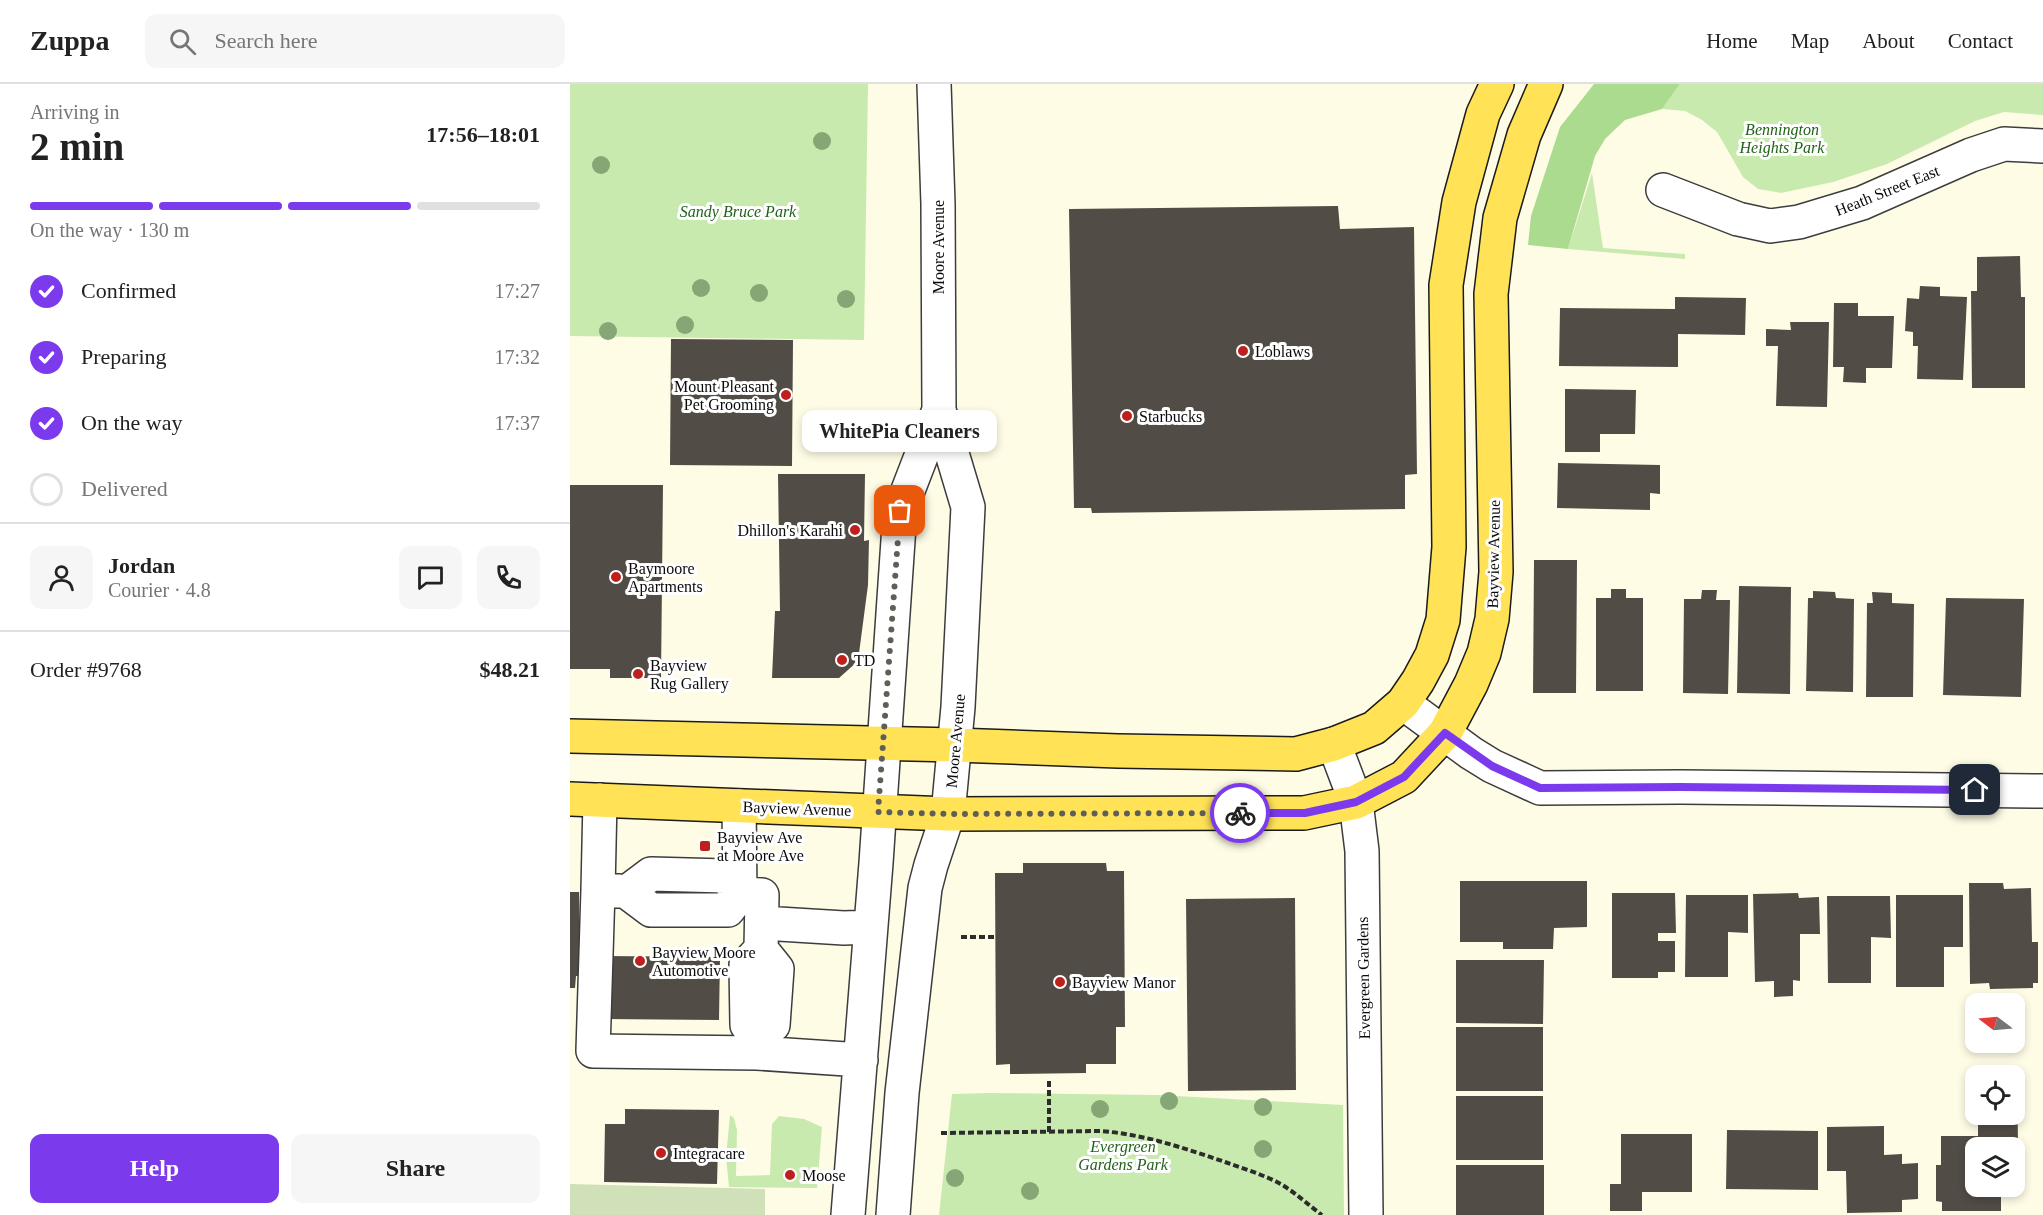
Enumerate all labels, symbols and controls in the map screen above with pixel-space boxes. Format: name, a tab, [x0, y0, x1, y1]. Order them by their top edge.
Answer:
search box	[145, 14, 565, 68]
text: Zuppa	[30, 25, 109, 56]
icon: search	[166, 25, 199, 58]
text: Search here	[214, 28, 318, 53]
text: Home	[1706, 29, 1758, 53]
text: Map	[1791, 29, 1829, 53]
text: About	[1862, 29, 1915, 53]
text: Contact	[1948, 29, 2013, 53]
text: Arriving in	[30, 101, 119, 123]
park label: Bennington Heights Park	[1739, 121, 1825, 157]
text: 17:56–18:01	[426, 122, 540, 147]
text: 2 min	[30, 125, 124, 168]
street label: Heath Street East	[1833, 162, 1942, 219]
street label: Moore Avenue	[930, 200, 947, 294]
park label: Sandy Bruce Park	[680, 203, 797, 221]
text: On the way · 130 m	[30, 219, 189, 241]
icon: check	[30, 275, 63, 308]
text: Confirmed	[81, 278, 176, 303]
text: 17:27	[494, 280, 540, 302]
icon: check	[30, 341, 63, 374]
place label: Loblaws	[1255, 343, 1310, 360]
text: Preparing	[81, 344, 167, 369]
marker: Loblaws	[1236, 344, 1250, 358]
text: 17:32	[494, 346, 540, 368]
place label: Mount Pleasant Pet Grooming	[674, 378, 775, 414]
marker: Mount Pleasant Pet Grooming	[779, 388, 793, 402]
icon: check	[30, 407, 63, 440]
place label: Starbucks	[1139, 408, 1202, 425]
callout: WhitePia Cleaners	[802, 409, 998, 451]
marker: Starbucks	[1120, 409, 1134, 423]
text: On the way	[81, 410, 182, 435]
text: 17:37	[494, 412, 540, 434]
text: WhitePia Cleaners	[819, 420, 980, 442]
text: Delivered	[81, 476, 168, 501]
pin	[874, 485, 925, 536]
icon: bag	[883, 494, 916, 527]
street label: Bayview Avenue	[1484, 500, 1504, 608]
place label: Dhillon's Karahi	[737, 522, 844, 539]
marker: Dhillon's Karahi	[848, 523, 862, 537]
button: person	[30, 546, 93, 609]
button: chat	[399, 546, 462, 609]
button: phone	[477, 546, 540, 609]
text: Jordan	[108, 553, 175, 578]
place label: Baymoore Apartments	[628, 560, 703, 596]
marker: Baymoore Apartments	[609, 570, 623, 584]
text: Courier · 4.8	[108, 579, 211, 601]
place label: TD	[854, 652, 875, 669]
marker: TD	[835, 653, 849, 667]
text: Order #9768	[30, 657, 142, 682]
text: $48.21	[480, 657, 540, 682]
place label: Bayview Rug Gallery	[650, 657, 729, 693]
marker: Bayview Rug Gallery	[631, 667, 645, 681]
street label: Moore Avenue	[943, 693, 968, 789]
pin	[1949, 764, 2000, 815]
icon: home	[1958, 773, 1991, 806]
courier	[1210, 783, 1270, 843]
icon: bike	[1224, 797, 1257, 830]
street label: Bayview Avenue	[742, 798, 852, 820]
place label: Bayview Ave at Moore Ave	[717, 829, 804, 864]
marker: Bayview Ave at Moore Ave	[698, 839, 712, 853]
street label: Evergreen Gardens	[1354, 916, 1374, 1040]
place label: Bayview Moore Automotive	[652, 944, 756, 979]
marker: Bayview Moore Automotive	[633, 954, 647, 968]
place label: Bayview Manor	[1072, 974, 1176, 992]
marker: Bayview Manor	[1053, 975, 1067, 989]
north arrow	[1965, 993, 2025, 1053]
map controls	[1965, 993, 2025, 1197]
button: locate	[1965, 1065, 2025, 1125]
button: Help	[30, 1134, 279, 1203]
button: Share	[291, 1134, 540, 1203]
button: layers	[1965, 1137, 2025, 1197]
park label: Evergreen Gardens Park	[1078, 1138, 1169, 1173]
place label: Integracare	[673, 1145, 745, 1163]
marker: Integracare	[654, 1146, 668, 1160]
place label: Moose	[802, 1167, 846, 1184]
marker: Moose	[783, 1168, 797, 1182]

